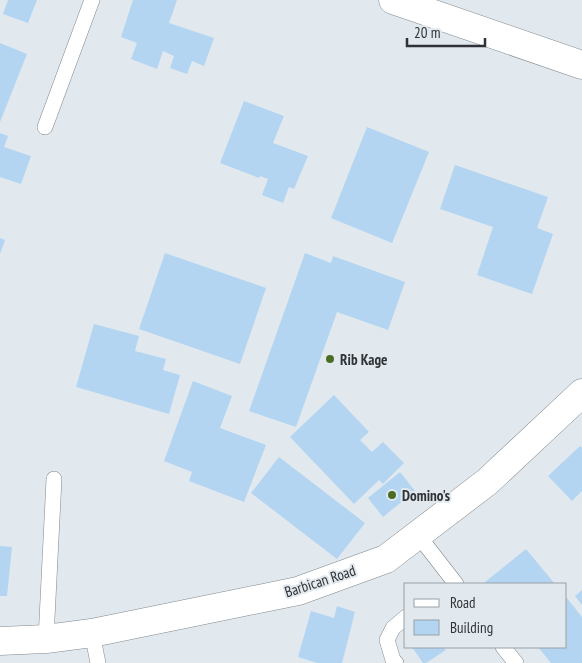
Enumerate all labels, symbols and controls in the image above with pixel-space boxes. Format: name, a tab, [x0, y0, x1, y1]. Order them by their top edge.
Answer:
scale bar	[407, 15, 484, 47]
text: 20 m	[414, 23, 440, 42]
place label: Rib Kage	[340, 350, 387, 369]
marker: Rib Kage	[324, 353, 336, 365]
place label: Domino's	[402, 486, 450, 505]
marker: Domino's	[386, 489, 398, 501]
street label: Barbican Road	[282, 561, 358, 601]
legend	[404, 583, 567, 648]
text: Road	[450, 593, 476, 612]
text: Building	[450, 618, 493, 637]

